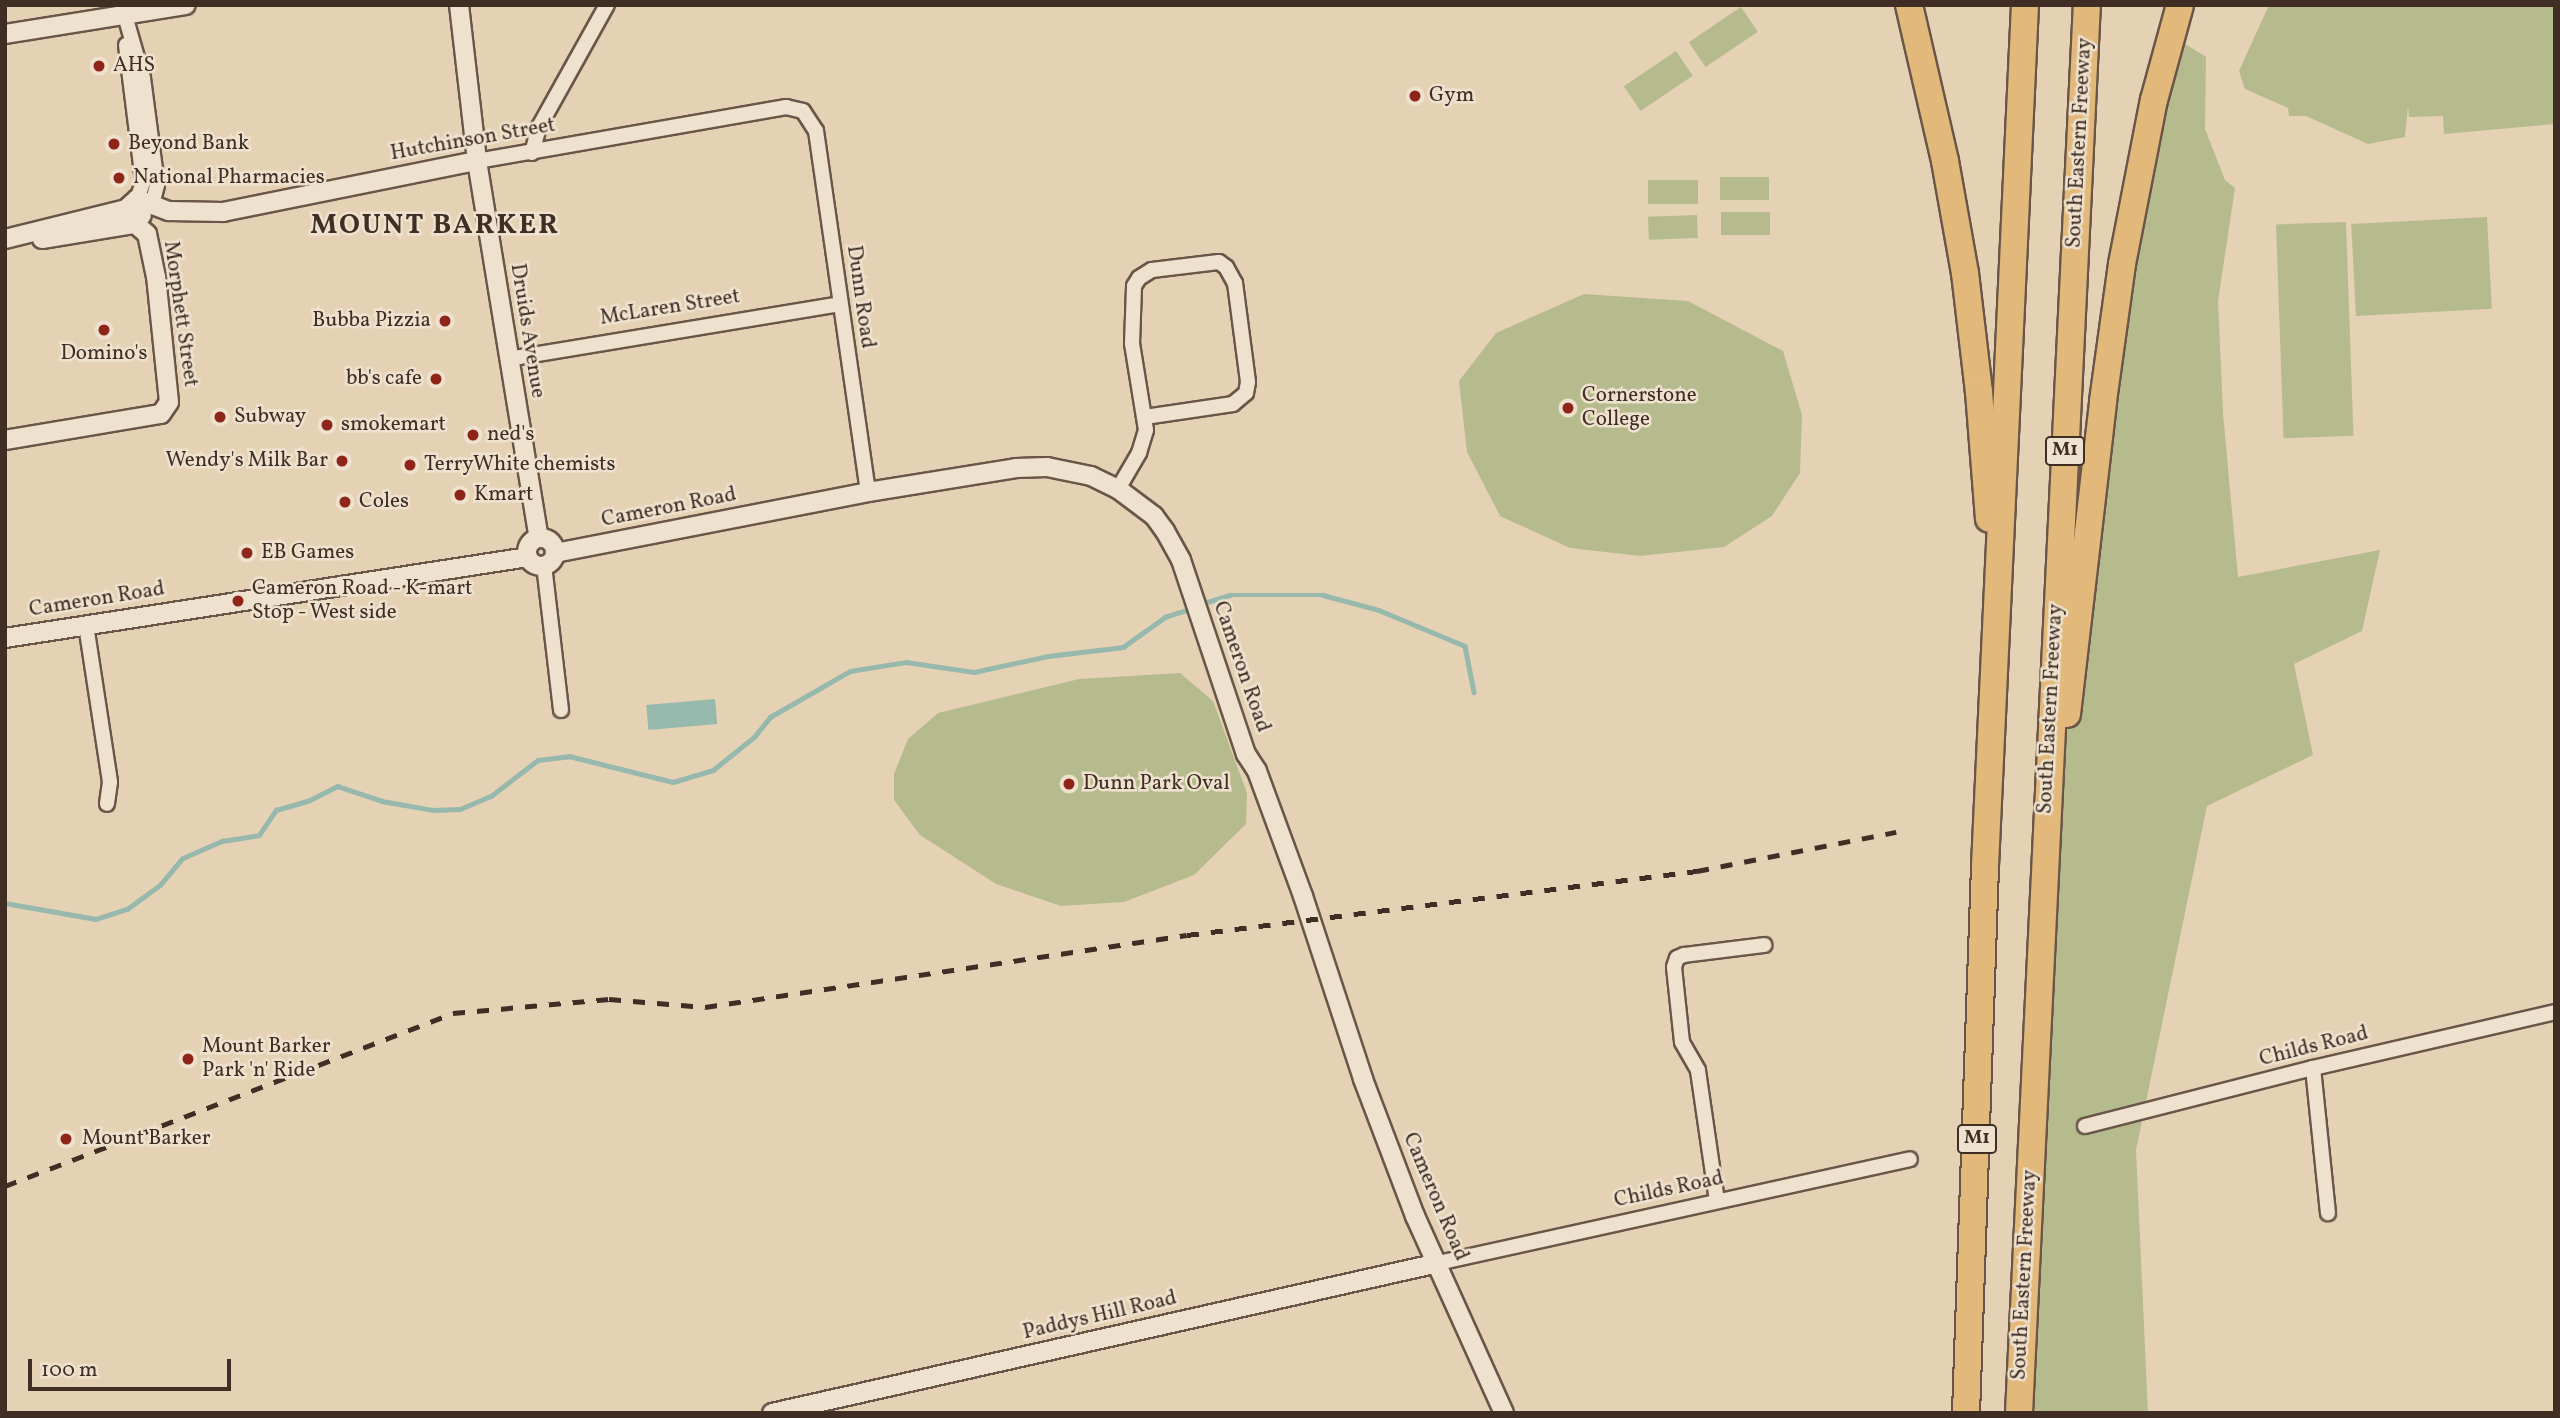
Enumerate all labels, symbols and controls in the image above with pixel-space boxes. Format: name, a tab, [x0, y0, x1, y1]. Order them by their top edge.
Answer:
street label: South Eastern Freeway	[2062, 37, 2098, 249]
place label: AHS	[113, 53, 155, 79]
marker: AHS	[91, 58, 107, 74]
place label: Gym	[1429, 83, 1474, 109]
marker: Gym	[1407, 88, 1423, 104]
street label: Hutchinson Street	[389, 113, 557, 167]
place label: Beyond Bank	[128, 131, 249, 157]
marker: Beyond Bank	[106, 136, 122, 152]
place label: National Pharmacies	[133, 165, 325, 191]
marker: National Pharmacies	[111, 170, 127, 186]
district label: MOUNT BARKER	[311, 209, 559, 243]
street label: Morphett Street	[157, 239, 203, 389]
street label: Dunn Road	[840, 244, 880, 350]
street label: Druids Avenue	[504, 262, 550, 400]
street label: McLaren Street	[598, 285, 742, 331]
place label: Bubba Pizzia	[312, 308, 431, 334]
marker: Bubba Pizzia	[437, 313, 453, 329]
marker: Domino's	[96, 322, 112, 338]
place label: Domino's	[60, 341, 148, 367]
place label: bb's cafe	[346, 366, 422, 392]
marker: bb's cafe	[428, 371, 444, 387]
place label: Cornerstone College	[1582, 383, 1697, 433]
marker: Cornerstone College	[1560, 400, 1576, 416]
place label: Subway	[234, 404, 306, 430]
marker: Subway	[212, 409, 228, 425]
place label: smokemart	[341, 412, 446, 438]
marker: smokemart	[319, 417, 335, 433]
place label: ned's	[487, 422, 534, 448]
marker: ned's	[465, 427, 481, 443]
road number: M1	[2044, 436, 2086, 466]
place label: Wendy's Milk Bar	[165, 448, 328, 474]
place label: TerryWhite chemists	[424, 452, 615, 478]
marker: Wendy's Milk Bar	[334, 453, 350, 469]
marker: TerryWhite chemists	[402, 457, 418, 473]
place label: Kmart	[474, 482, 533, 508]
street label: Cameron Road	[599, 483, 739, 533]
marker: Kmart	[452, 487, 468, 503]
place label: Coles	[359, 489, 409, 515]
marker: Coles	[337, 494, 353, 510]
place label: EB Games	[261, 540, 354, 566]
marker: EB Games	[239, 545, 255, 561]
place label: Cameron Road - K-mart Stop - West side	[252, 576, 473, 626]
street label: Cameron Road	[27, 577, 167, 623]
marker: Cameron Road - K-mart Stop - West side	[230, 593, 246, 609]
street label: Cameron Road	[1207, 598, 1275, 736]
street label: South Eastern Freeway	[2033, 603, 2069, 815]
place label: Dunn Park Oval	[1083, 771, 1230, 797]
marker: Dunn Park Oval	[1061, 776, 1077, 792]
street label: Childs Road	[2257, 1021, 2371, 1073]
place label: Mount Barker Park 'n' Ride	[202, 1034, 330, 1084]
marker: Mount Barker Park 'n' Ride	[180, 1051, 196, 1067]
road number: M1	[1956, 1124, 1998, 1154]
place label: Mount Barker	[82, 1126, 210, 1152]
marker: Mount Barker	[56, 1129, 76, 1149]
street label: Cameron Road	[1397, 1129, 1473, 1265]
street label: Childs Road	[1612, 1166, 1726, 1214]
street label: South Eastern Freeway	[2007, 1169, 2043, 1381]
street label: Paddys Hill Road	[1021, 1286, 1179, 1346]
scale bar	[32, 1344, 234, 1388]
text: 100 m	[41, 1356, 98, 1385]

